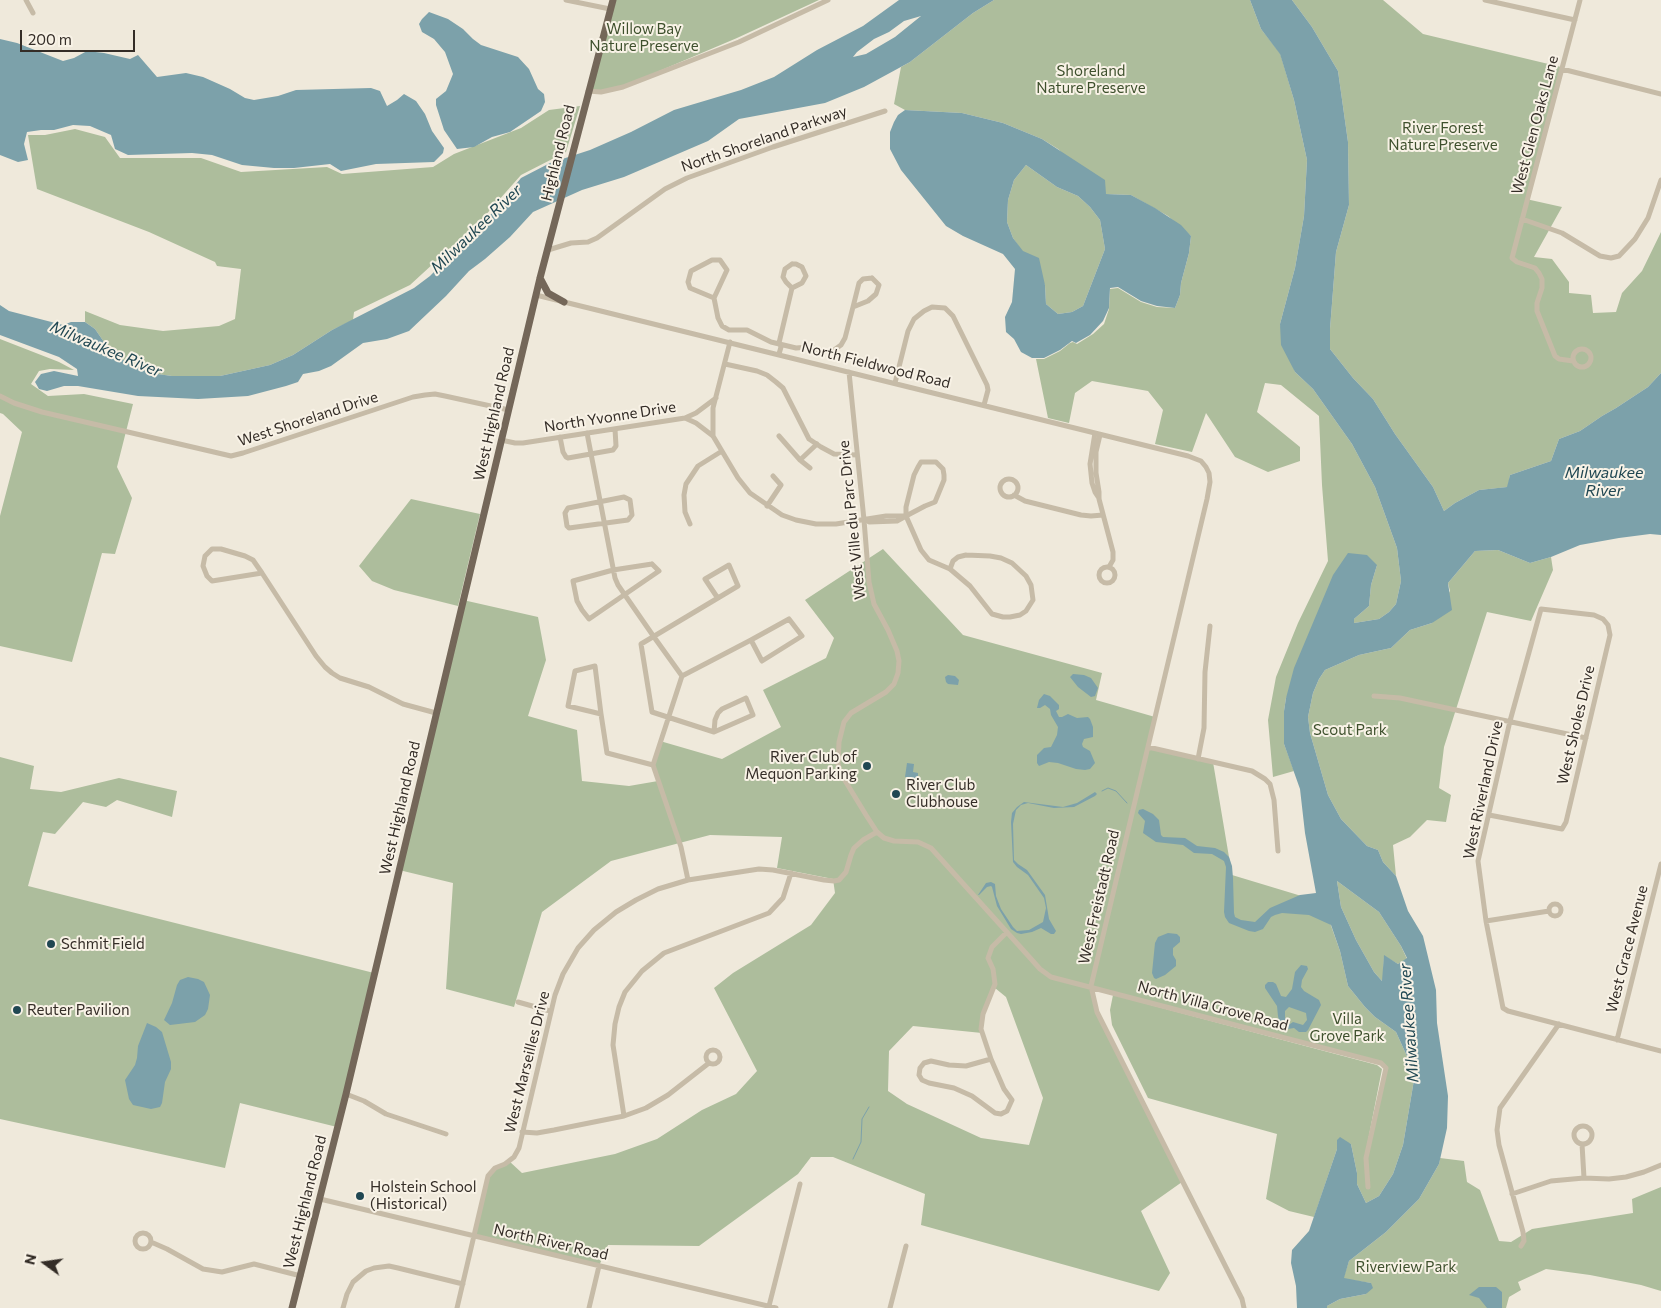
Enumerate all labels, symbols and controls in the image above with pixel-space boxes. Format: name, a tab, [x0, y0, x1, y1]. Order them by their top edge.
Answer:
scale bar	[22, 20, 138, 52]
park label: Willow Bay Nature Preserve	[589, 20, 699, 55]
text: 200 m	[28, 30, 72, 48]
street label: West Glen Oaks Lane	[1508, 54, 1562, 196]
park label: Shoreland Nature Preserve	[1036, 62, 1146, 97]
street label: North Shoreland Parkway	[679, 102, 849, 176]
street label: Highland Road	[537, 103, 579, 203]
park label: River Forest Nature Preserve	[1388, 119, 1498, 154]
water label: Milwaukee River	[426, 181, 526, 277]
water label: Milwaukee River	[47, 317, 165, 381]
street label: North Fieldwood Road	[800, 338, 952, 392]
street label: West Highland Road	[470, 345, 518, 483]
street label: West Shoreland Drive	[236, 388, 380, 450]
street label: North Yvonne Drive	[543, 398, 677, 436]
street label: West Ville du Parc Drive	[835, 440, 869, 600]
water label: Milwaukee River	[1565, 463, 1643, 501]
street label: West Sholes Drive	[1554, 664, 1598, 786]
street label: West Riverland Drive	[1460, 719, 1506, 861]
park label: Scout Park	[1313, 721, 1387, 739]
street label: West Highland Road	[376, 739, 424, 877]
place label: River Club of Mequon Parking	[745, 748, 857, 783]
marker: River Club of Mequon Parking	[861, 760, 873, 772]
place label: River Club Clubhouse	[906, 776, 978, 811]
marker: River Club Clubhouse	[890, 788, 902, 800]
street label: West Freistadt Road	[1075, 828, 1123, 966]
street label: West Grace Avenue	[1602, 883, 1652, 1015]
place label: Schmit Field	[61, 935, 145, 953]
marker: Schmit Field	[45, 938, 57, 950]
water label: Milwaukee River	[1395, 963, 1423, 1083]
street label: North Villa Grove Road	[1136, 977, 1290, 1035]
street label: West Marseilles Drive	[501, 989, 553, 1135]
place label: Reuter Pavilion	[27, 1001, 130, 1019]
marker: Reuter Pavilion	[11, 1004, 23, 1016]
park label: Villa Grove Park	[1309, 1010, 1385, 1045]
street label: West Highland Road	[280, 1134, 330, 1270]
place label: Holstein School (Historical)	[370, 1178, 477, 1213]
marker: Holstein School (Historical)	[354, 1190, 366, 1202]
street label: North River Road	[492, 1220, 610, 1264]
north arrow	[20, 1238, 70, 1288]
text: N	[20, 1252, 39, 1266]
park label: Riverview Park	[1356, 1258, 1456, 1276]

